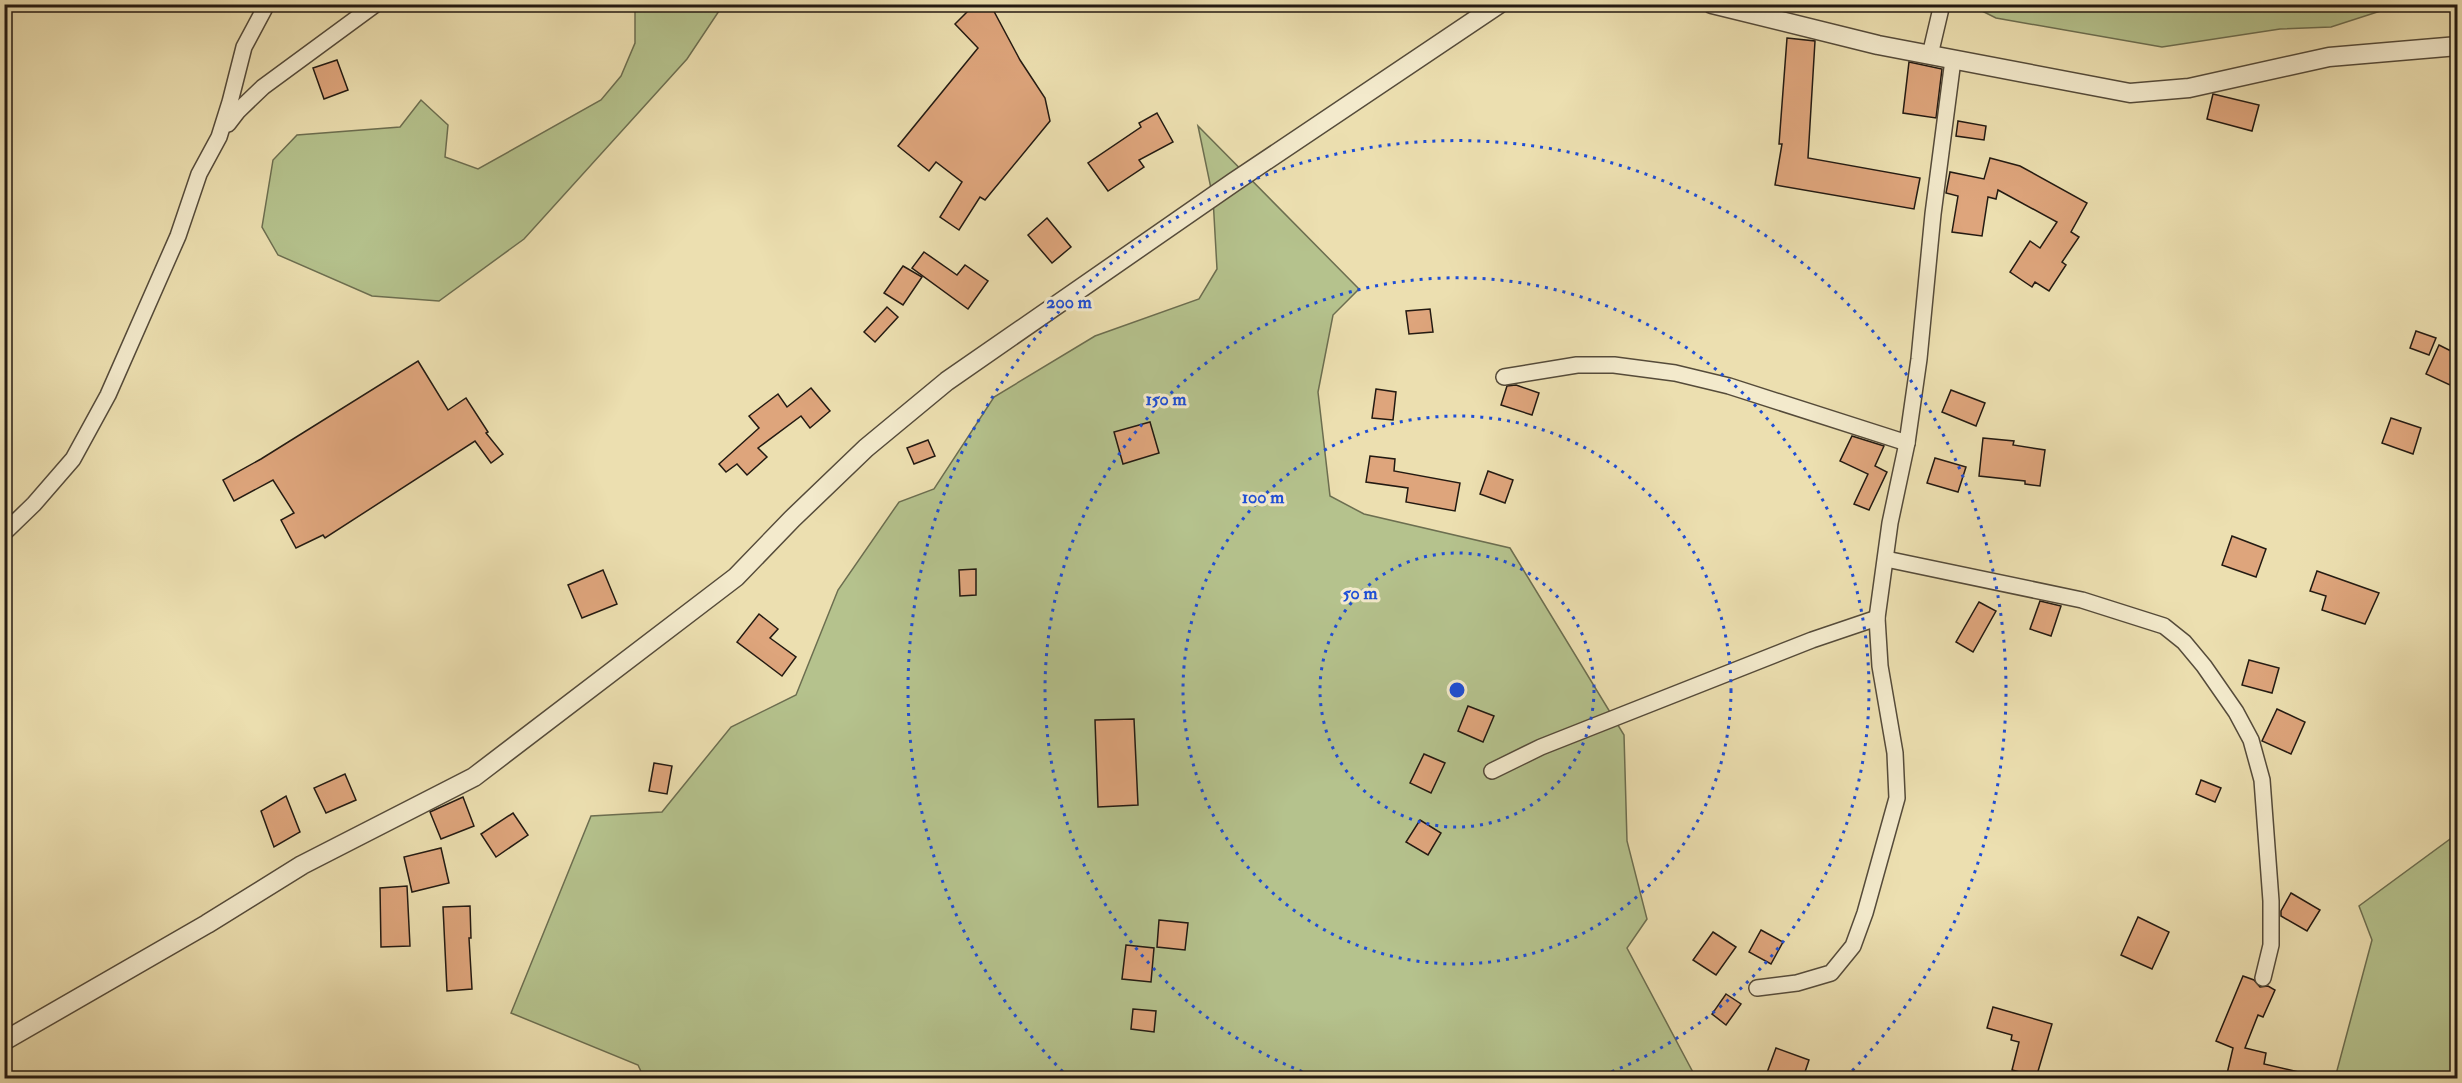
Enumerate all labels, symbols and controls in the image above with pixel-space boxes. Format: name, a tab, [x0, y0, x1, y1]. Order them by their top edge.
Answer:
text: 200 m	[1046, 291, 1093, 314]
text: 150 m	[1145, 388, 1188, 411]
text: 100 m	[1242, 486, 1285, 509]
text: 50 m	[1343, 582, 1378, 605]
centre of rings	[1447, 680, 1467, 700]

